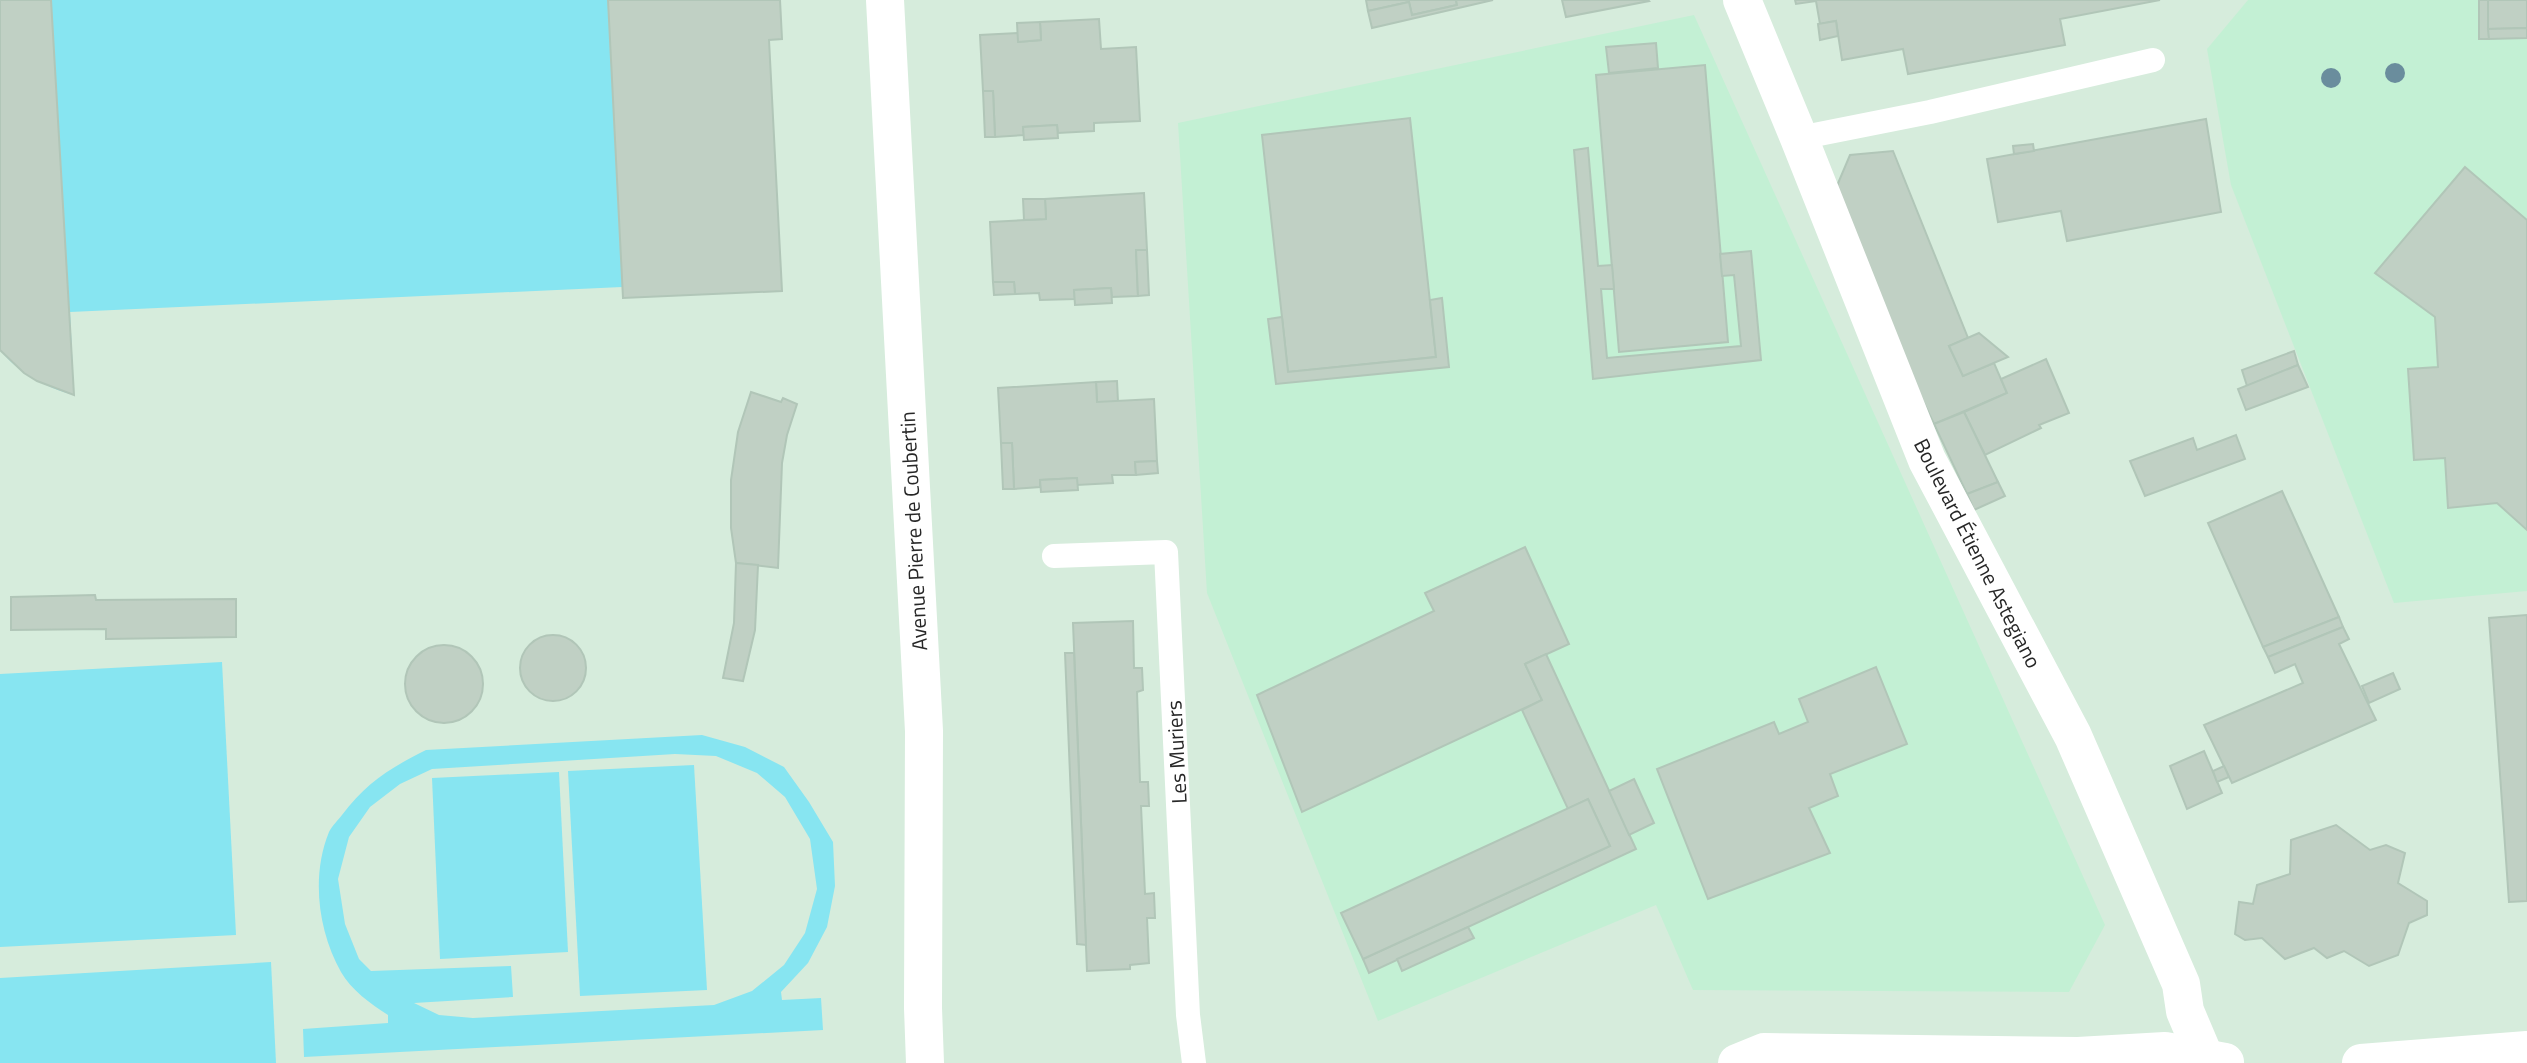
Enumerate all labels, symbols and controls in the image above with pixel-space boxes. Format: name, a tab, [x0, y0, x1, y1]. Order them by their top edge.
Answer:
street label: Avenue Pierre de Coubertin	[891, 411, 935, 651]
street label: Boulevard Étienne Astegiano	[1906, 433, 2050, 673]
street label: Les Muriers	[1157, 700, 1195, 804]

